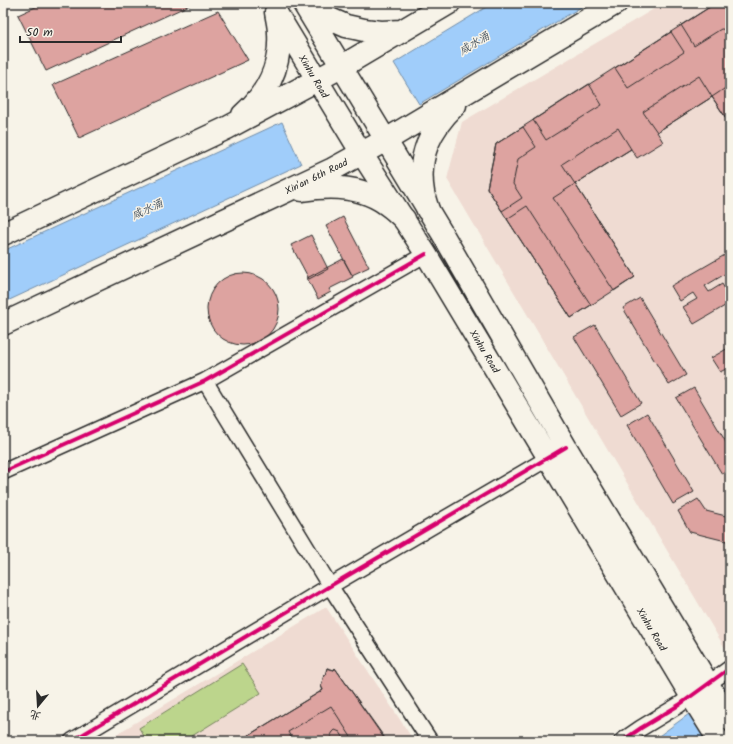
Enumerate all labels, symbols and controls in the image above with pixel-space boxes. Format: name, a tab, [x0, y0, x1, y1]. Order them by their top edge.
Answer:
scale bar	[20, 18, 121, 44]
text: 50 m	[26, 23, 53, 42]
water label: 咸水涌	[456, 27, 494, 60]
street label: Xinhu Road	[294, 52, 333, 102]
street label: Xin'an 6th Road	[282, 154, 352, 199]
water label: 咸水涌	[129, 194, 167, 225]
street label: Xinhu Road	[465, 327, 504, 377]
street label: Xinhu Road	[632, 605, 671, 655]
north arrow	[18, 686, 58, 726]
text: 北	[27, 704, 43, 725]

